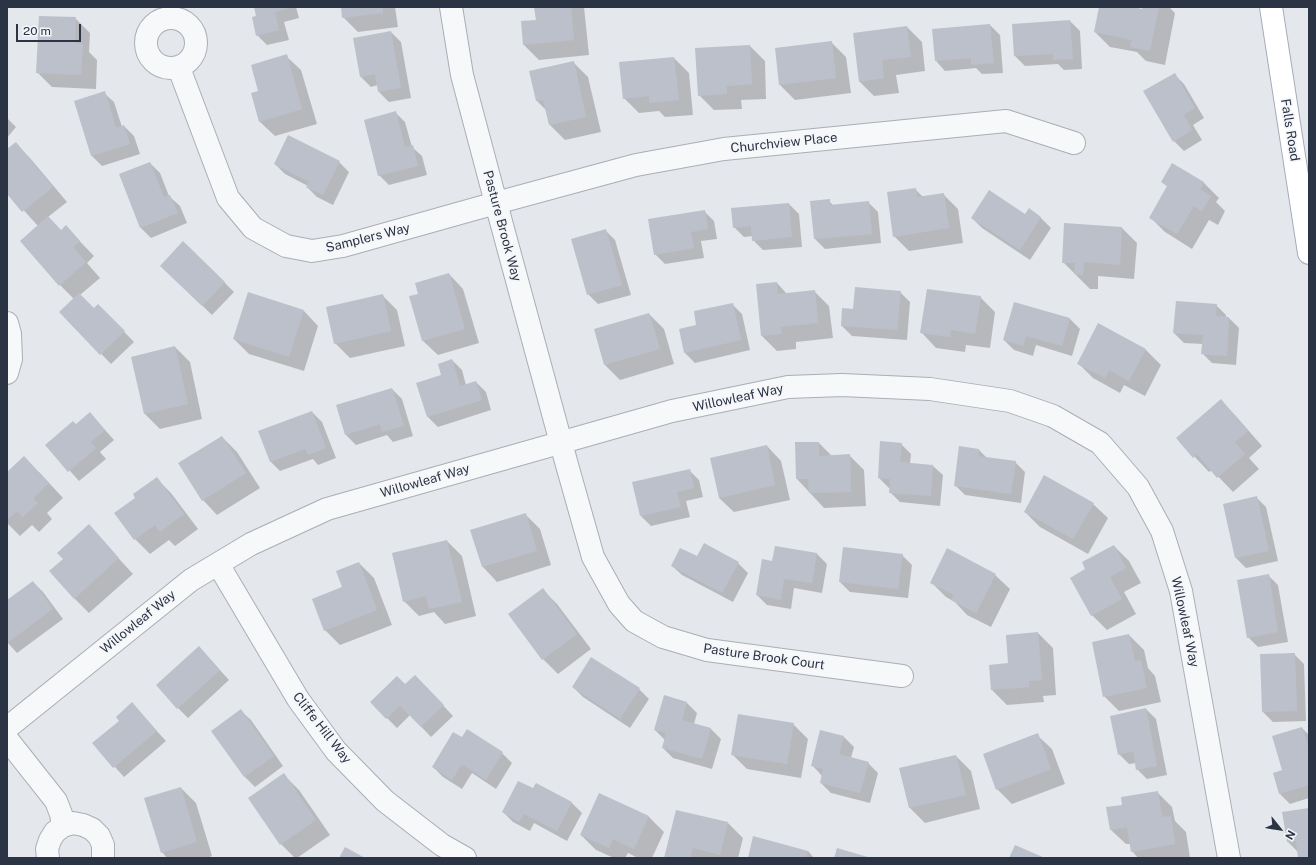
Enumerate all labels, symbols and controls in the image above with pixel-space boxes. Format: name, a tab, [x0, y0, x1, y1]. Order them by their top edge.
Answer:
scale bar	[18, 16, 83, 42]
text: 20 m	[23, 24, 51, 38]
street label: Falls Road	[1277, 98, 1303, 162]
street label: Churchview Place	[730, 130, 838, 156]
street label: Pasture Brook Way	[480, 169, 524, 283]
street label: Samplers Way	[324, 220, 412, 256]
street label: Willowleaf Way	[691, 381, 785, 415]
street label: Willowleaf Way	[378, 461, 472, 501]
street label: Willowleaf Way	[1168, 575, 1202, 669]
street label: Willowleaf Way	[97, 587, 179, 657]
street label: Pasture Brook Court	[702, 641, 826, 673]
street label: Cliffe Hill Way	[289, 689, 355, 767]
north arrow	[1260, 809, 1300, 849]
text: N	[1283, 828, 1298, 842]

